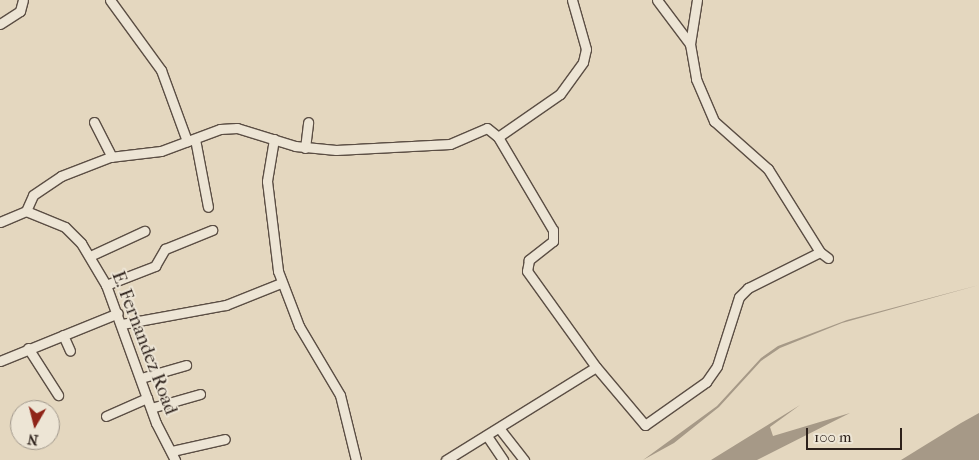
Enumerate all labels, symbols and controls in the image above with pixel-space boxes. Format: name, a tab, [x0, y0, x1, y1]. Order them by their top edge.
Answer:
street label: E. Fernandez Road	[106, 268, 182, 418]
north arrow	[10, 400, 60, 450]
scale bar	[809, 418, 905, 450]
text: 100 m	[814, 428, 852, 446]
text: N	[27, 430, 39, 449]

